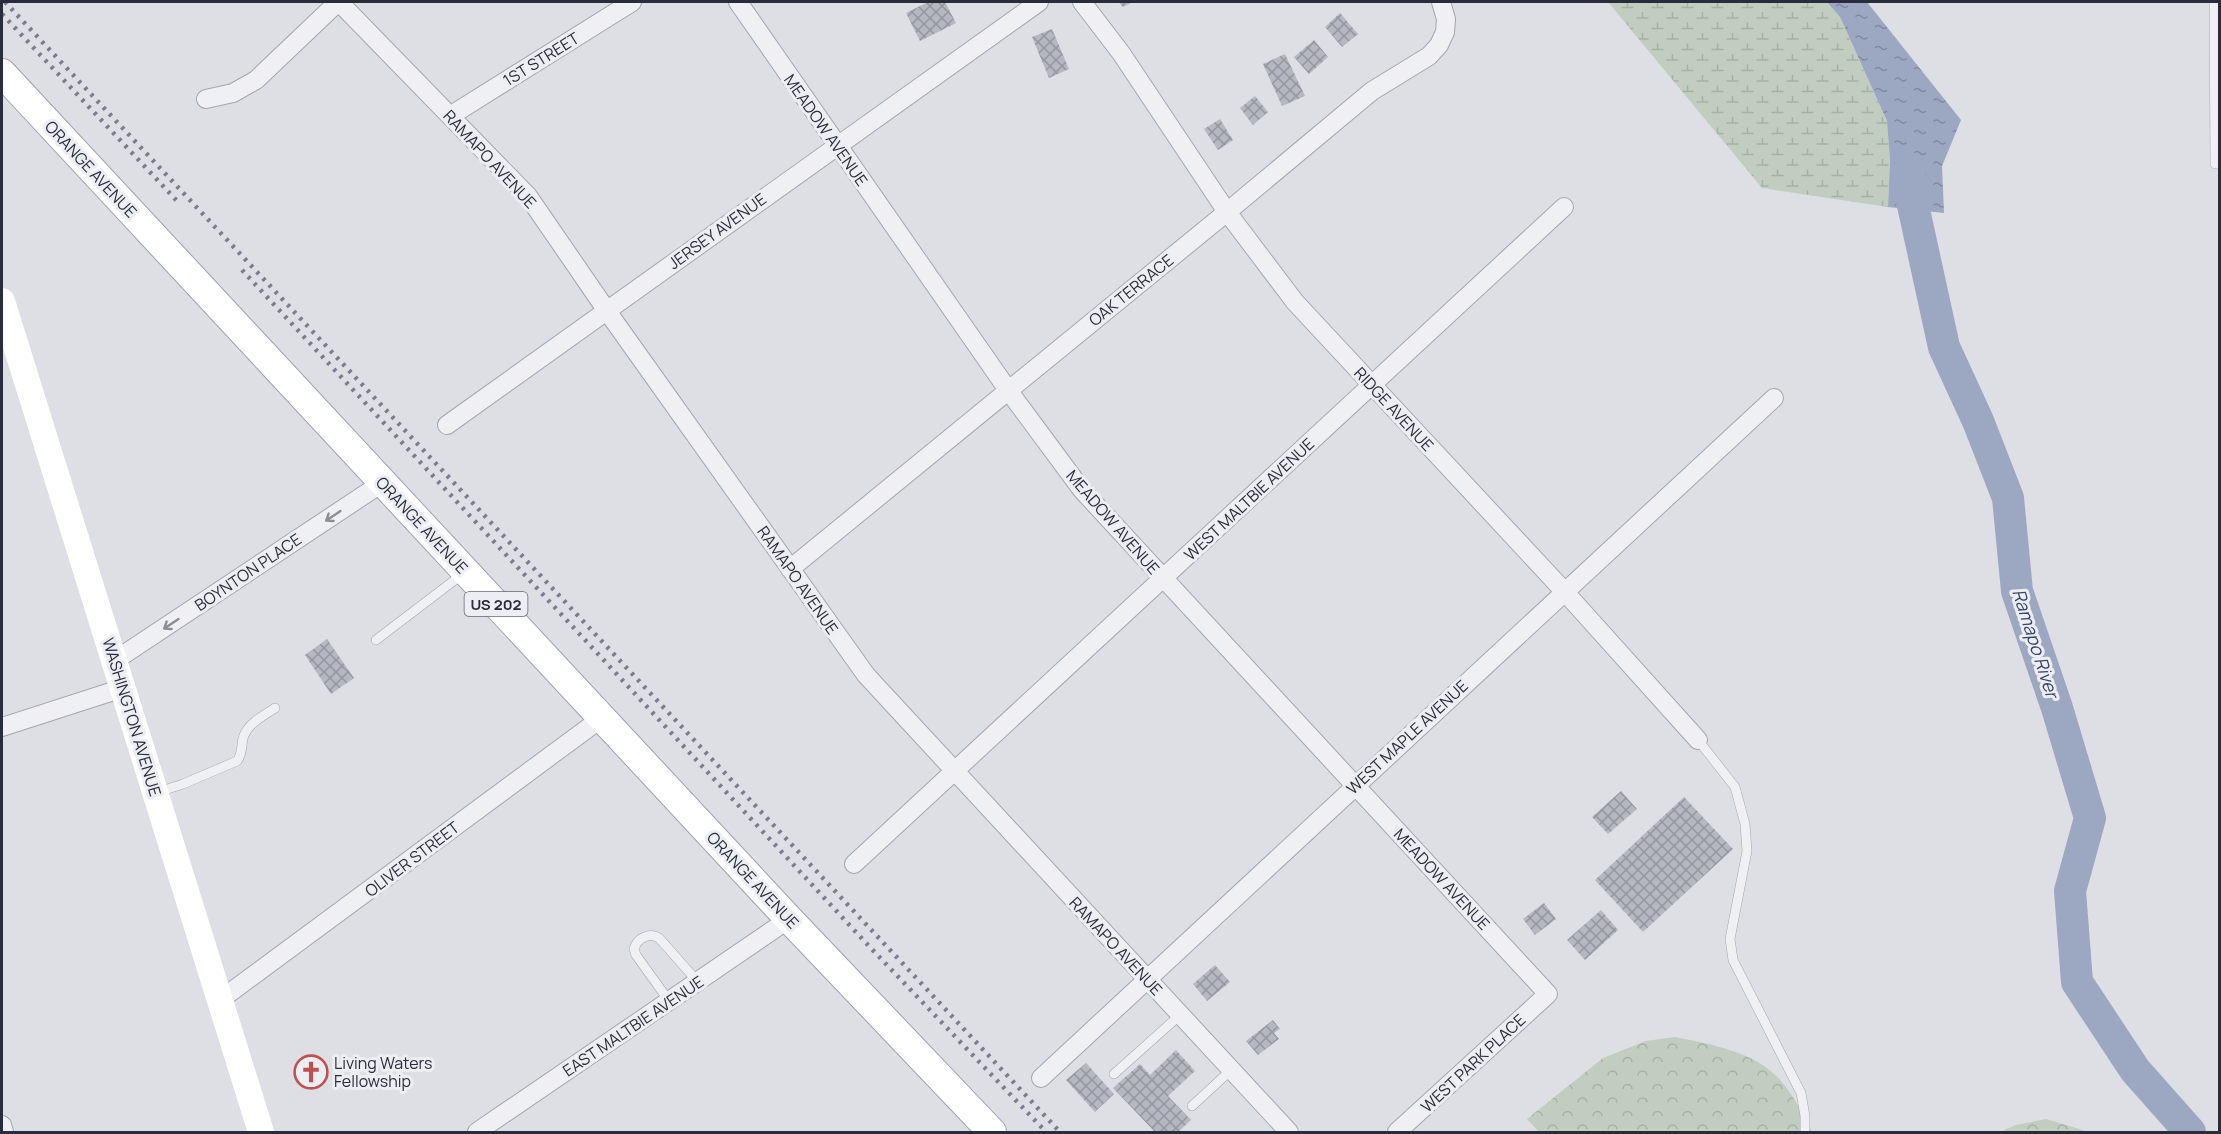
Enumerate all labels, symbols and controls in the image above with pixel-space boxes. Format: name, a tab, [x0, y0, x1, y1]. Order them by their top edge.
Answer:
street label: 1ST STREET	[499, 27, 584, 91]
street label: MEADOW AVENUE	[779, 70, 873, 190]
street label: RAMAPO AVENUE	[439, 105, 541, 213]
street label: ORANGE AVENUE	[40, 116, 142, 222]
street label: JERSEY AVENUE	[664, 188, 770, 274]
street label: OAK TERRACE	[1084, 249, 1178, 331]
street label: RIDGE AVENUE	[1349, 362, 1439, 456]
street label: WEST MALTBIE AVENUE	[1179, 433, 1319, 565]
street label: MEADOW AVENUE	[1061, 465, 1165, 579]
street label: ORANGE AVENUE	[371, 472, 473, 578]
one-way arrow	[325, 509, 342, 522]
street label: RAMAPO AVENUE	[752, 522, 844, 638]
street label: BOYNTON PLACE	[190, 528, 306, 616]
water label: Ramapo River	[2007, 586, 2066, 703]
road number: US 202	[464, 592, 528, 616]
one-way arrow	[163, 618, 180, 630]
street label: WASHINGTON AVENUE	[97, 635, 167, 799]
street label: WEST MAPLE AVENUE	[1341, 675, 1473, 799]
street label: OLIVER STREET	[360, 816, 464, 902]
street label: MEADOW AVENUE	[1389, 823, 1495, 935]
street label: ORANGE AVENUE	[702, 827, 804, 933]
street label: RAMAPO AVENUE	[1065, 892, 1167, 1000]
street label: EAST MALTBIE AVENUE	[558, 971, 708, 1081]
street label: WEST PARK PLACE	[1416, 1009, 1530, 1117]
place label: Living Waters Fellowship	[334, 1052, 432, 1092]
church icon: Living Waters Fellowship	[293, 1054, 329, 1090]

